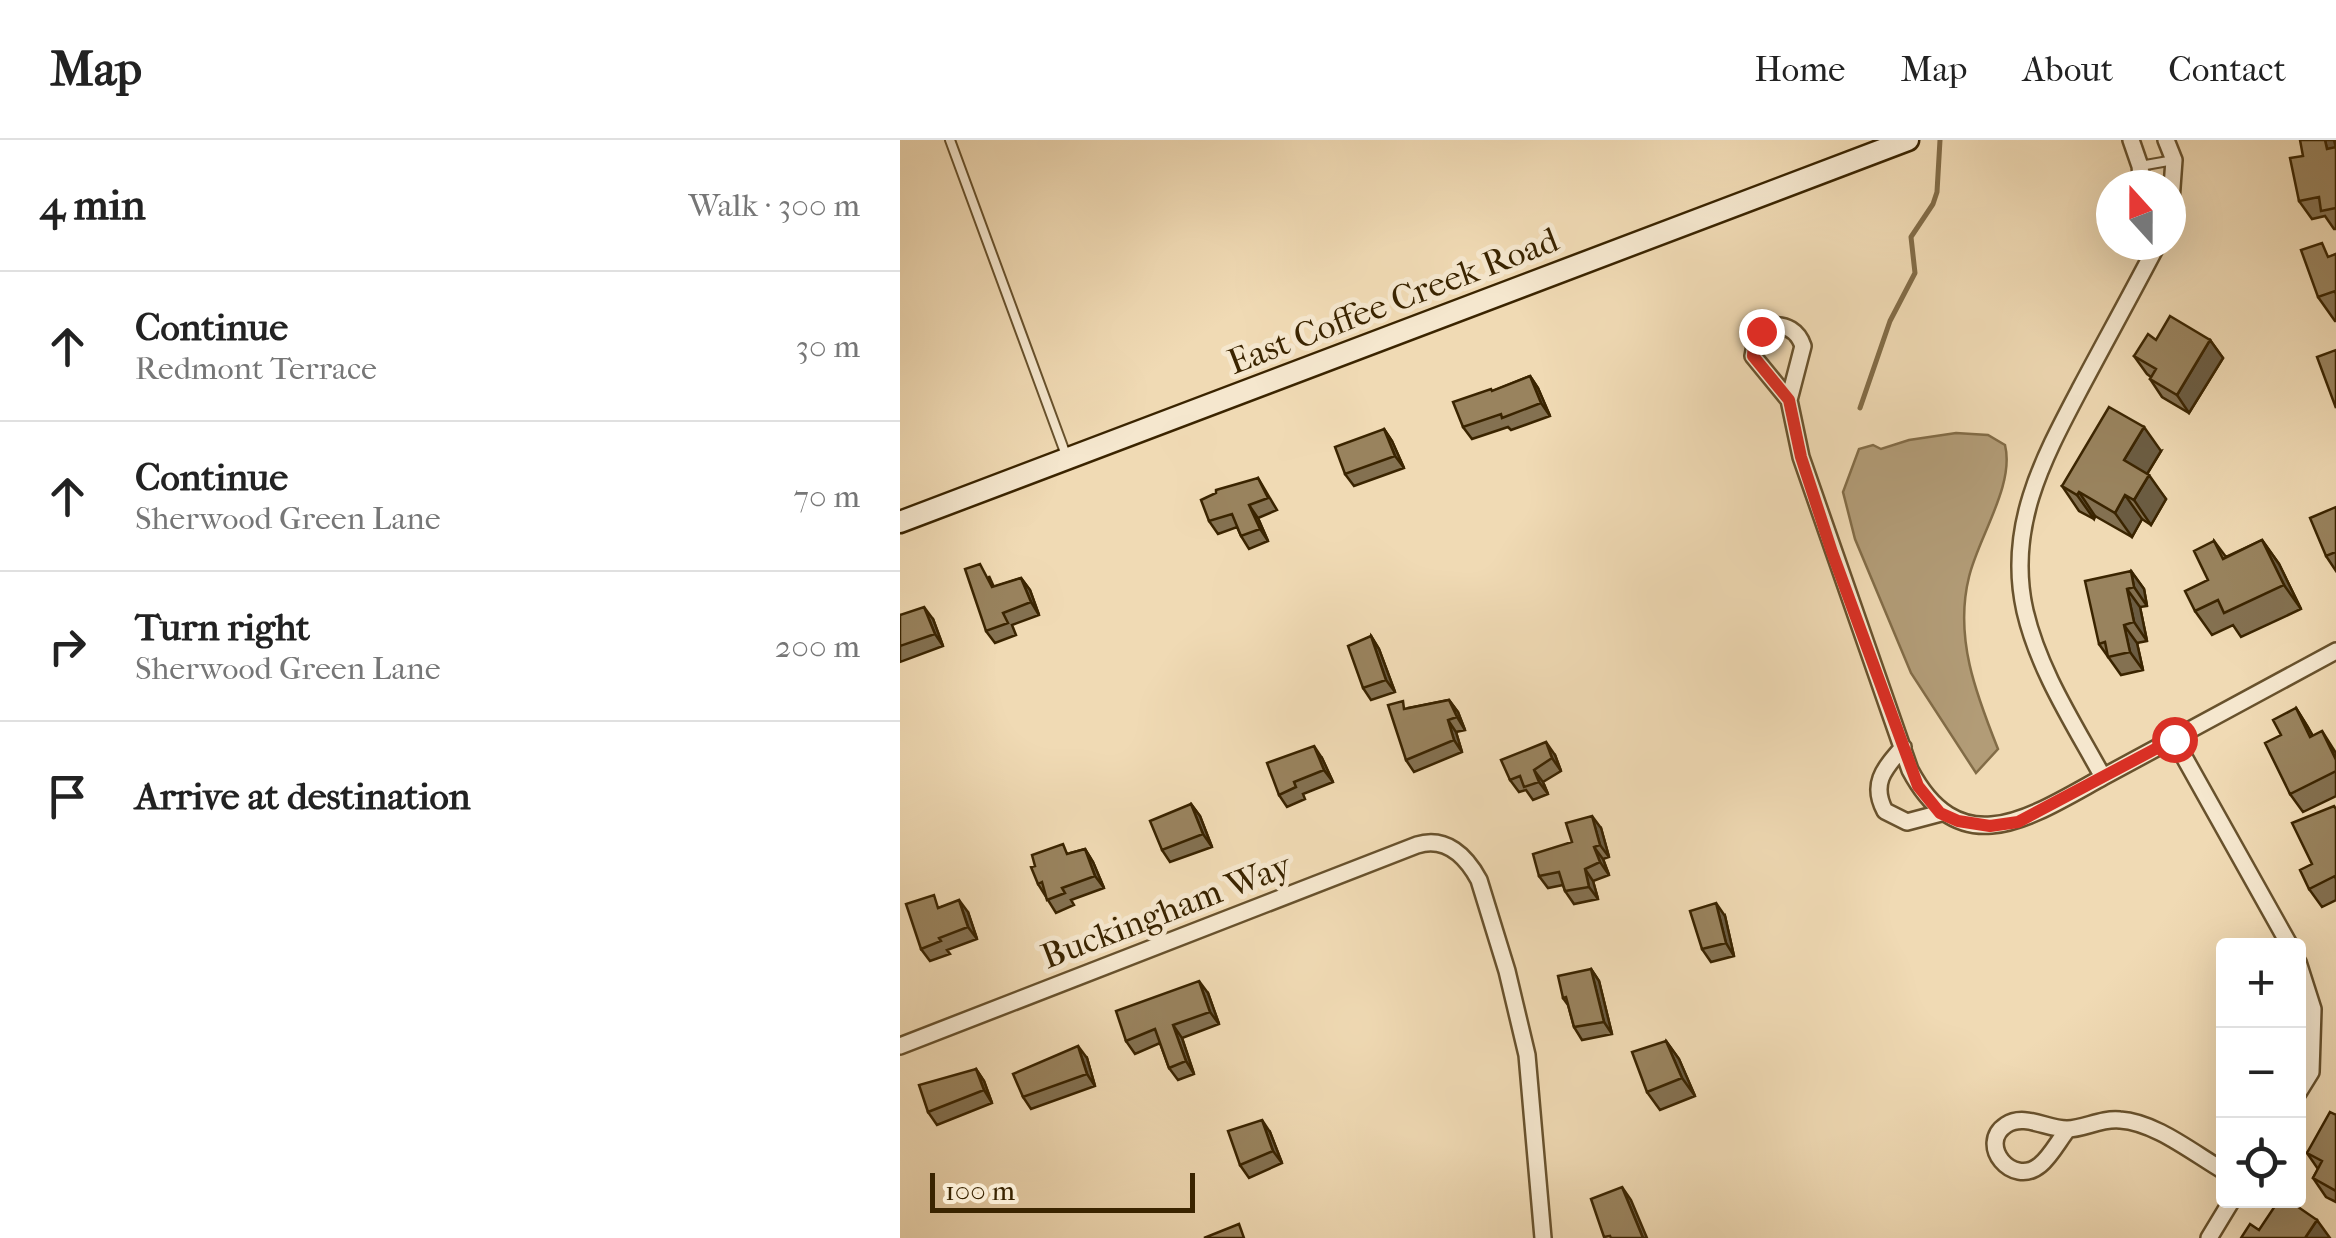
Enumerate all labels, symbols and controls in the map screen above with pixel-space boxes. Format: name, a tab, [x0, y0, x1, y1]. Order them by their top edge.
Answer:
text: Map	[50, 41, 142, 97]
text: Home	[1754, 49, 1845, 90]
text: Map	[1900, 49, 1968, 90]
text: About	[2023, 49, 2113, 90]
text: Contact	[2168, 49, 2286, 90]
north arrow	[2096, 170, 2186, 260]
text: 4 min	[40, 181, 146, 230]
text: Walk · 300 m	[689, 187, 860, 224]
street label: East Coffee Creek Road	[1222, 219, 1565, 383]
text: Continue	[135, 305, 288, 350]
route end	[1739, 309, 1785, 355]
icon: ahead	[40, 319, 95, 374]
text: 30 m	[796, 328, 860, 365]
text: Redmont Terrace	[135, 350, 377, 387]
text: Continue	[135, 455, 288, 500]
icon: ahead	[40, 469, 95, 524]
text: 70 m	[794, 478, 860, 515]
text: Sherwood Green Lane	[135, 500, 441, 537]
text: Turn right	[135, 605, 310, 650]
icon: right	[40, 619, 95, 674]
text: 200 m	[775, 628, 860, 665]
text: Sherwood Green Lane	[135, 650, 441, 687]
route start	[2152, 717, 2198, 763]
icon: arrive	[40, 769, 95, 824]
text: Arrive at destination	[135, 774, 471, 819]
street label: Buckingham Way	[1036, 844, 1298, 977]
map controls	[2216, 938, 2306, 1208]
button: +	[2216, 938, 2306, 1028]
button: −	[2216, 1028, 2306, 1118]
button: locate	[2216, 1118, 2306, 1208]
scale bar	[930, 1168, 1195, 1212]
text: 100 m	[945, 1174, 1015, 1207]

